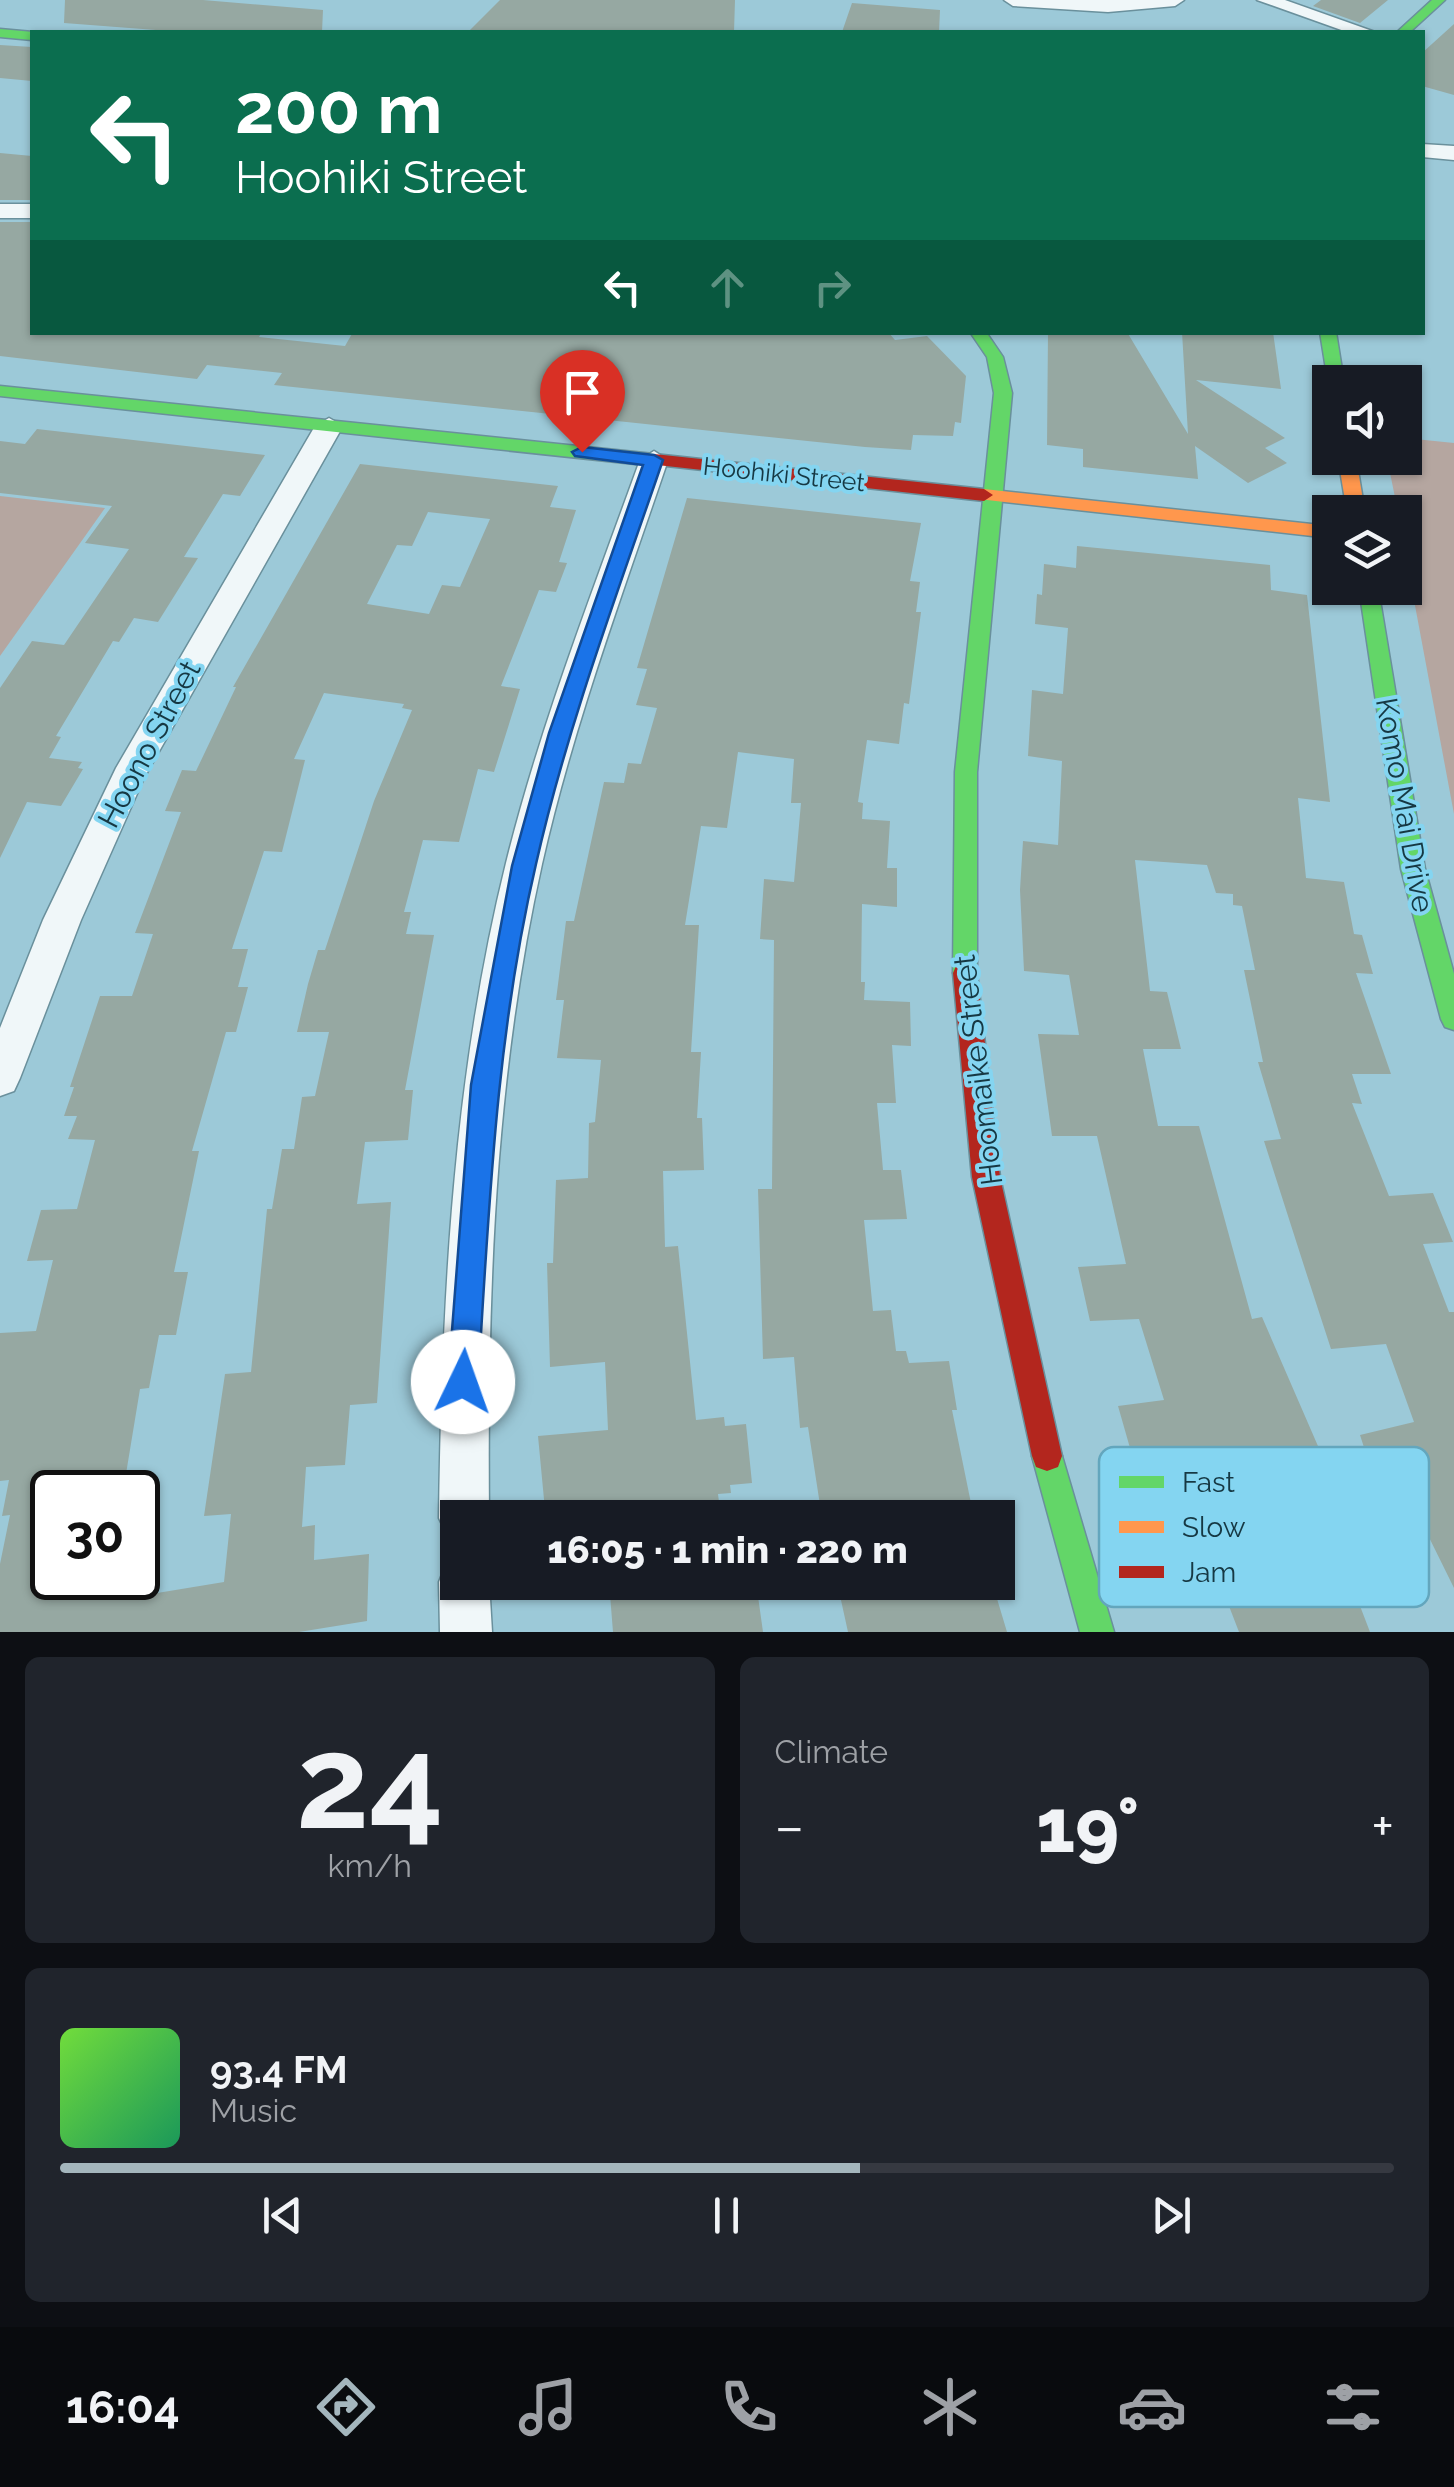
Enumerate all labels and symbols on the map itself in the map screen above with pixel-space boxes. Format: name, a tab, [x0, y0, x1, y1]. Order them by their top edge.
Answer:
pin	[540, 350, 625, 453]
street label: Hoohiki Street	[702, 451, 867, 497]
street label: Hoono Street	[90, 655, 208, 833]
street label: Komo Mai Drive	[1369, 695, 1441, 915]
street label: Hoomaike Street	[947, 953, 1009, 1187]
position arrow	[411, 1330, 515, 1434]
legend	[1099, 1447, 1429, 1607]
text: Fast	[1182, 1466, 1235, 1499]
speed limit sign: 30	[30, 1470, 160, 1600]
text: Slow	[1182, 1511, 1246, 1544]
text: Jam	[1182, 1556, 1236, 1589]

